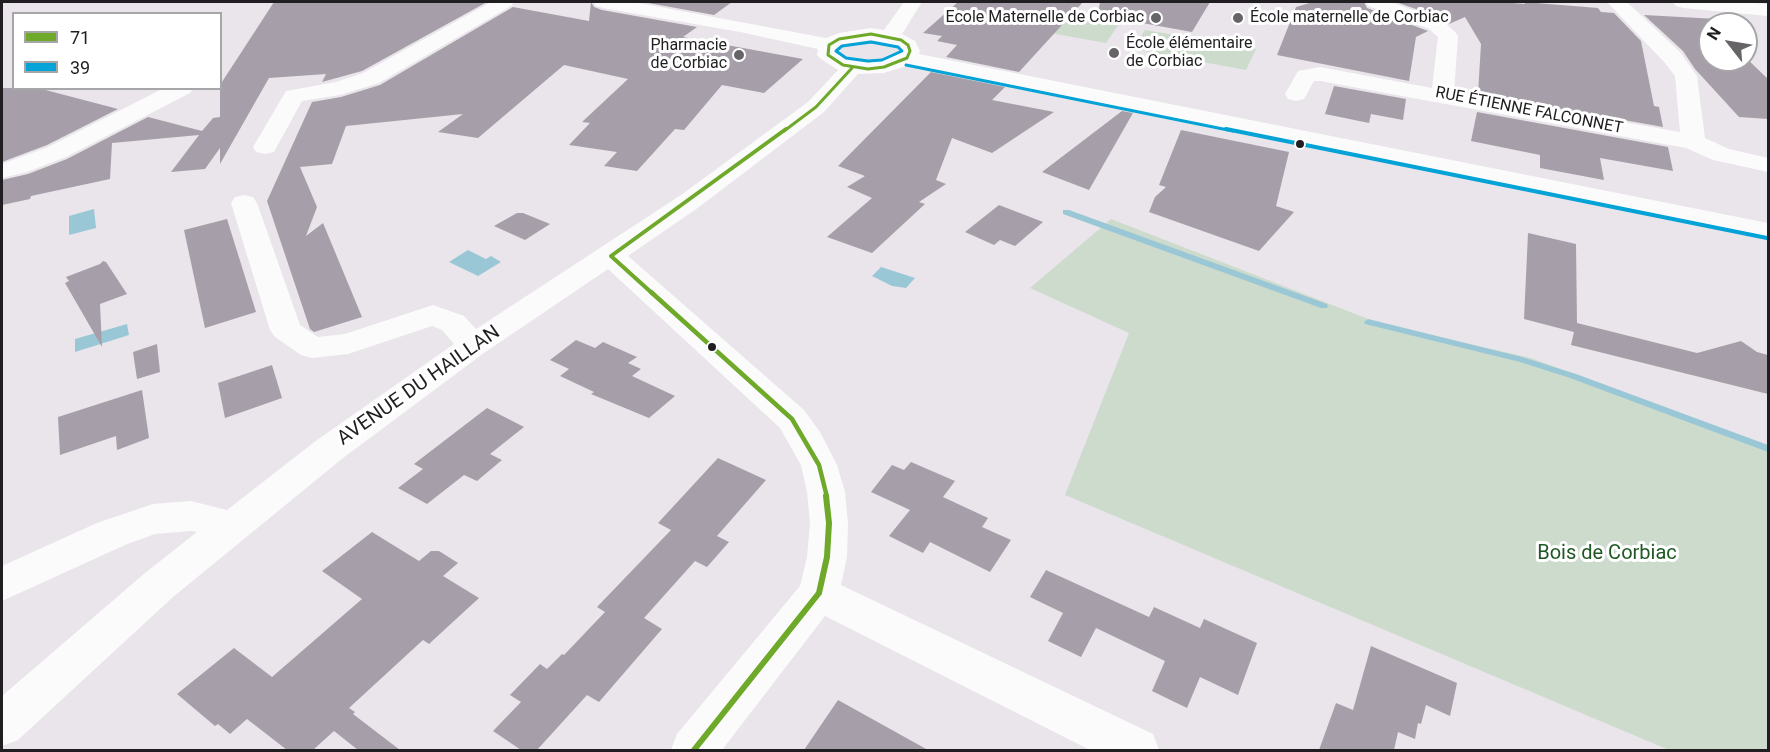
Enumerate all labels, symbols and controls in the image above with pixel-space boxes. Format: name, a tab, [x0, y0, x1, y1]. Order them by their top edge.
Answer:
place label: Ecole Maternelle de Corbiac	[945, 8, 1144, 28]
place label: École maternelle de Corbiac	[1250, 8, 1449, 28]
marker: Ecole Maternelle de Corbiac	[1149, 11, 1163, 25]
marker: École maternelle de Corbiac	[1231, 11, 1245, 25]
legend	[12, 12, 222, 90]
north arrow	[1698, 12, 1758, 72]
text: N	[1703, 24, 1725, 43]
text: 71	[70, 27, 90, 48]
place label: École élémentaire de Corbiac	[1126, 34, 1253, 72]
place label: Pharmacie de Corbiac	[650, 36, 727, 74]
marker: École élémentaire de Corbiac	[1107, 46, 1121, 60]
marker: Pharmacie de Corbiac	[732, 48, 746, 62]
text: 39	[70, 57, 90, 78]
street label: RUE ÉTIENNE FALCONNET	[1434, 83, 1624, 139]
unlabelled marker	[1294, 138, 1306, 150]
street label: AVENUE DU HAILLAN	[333, 321, 505, 451]
unlabelled marker	[706, 341, 718, 353]
park label: Bois de Corbiac	[1537, 542, 1677, 566]

